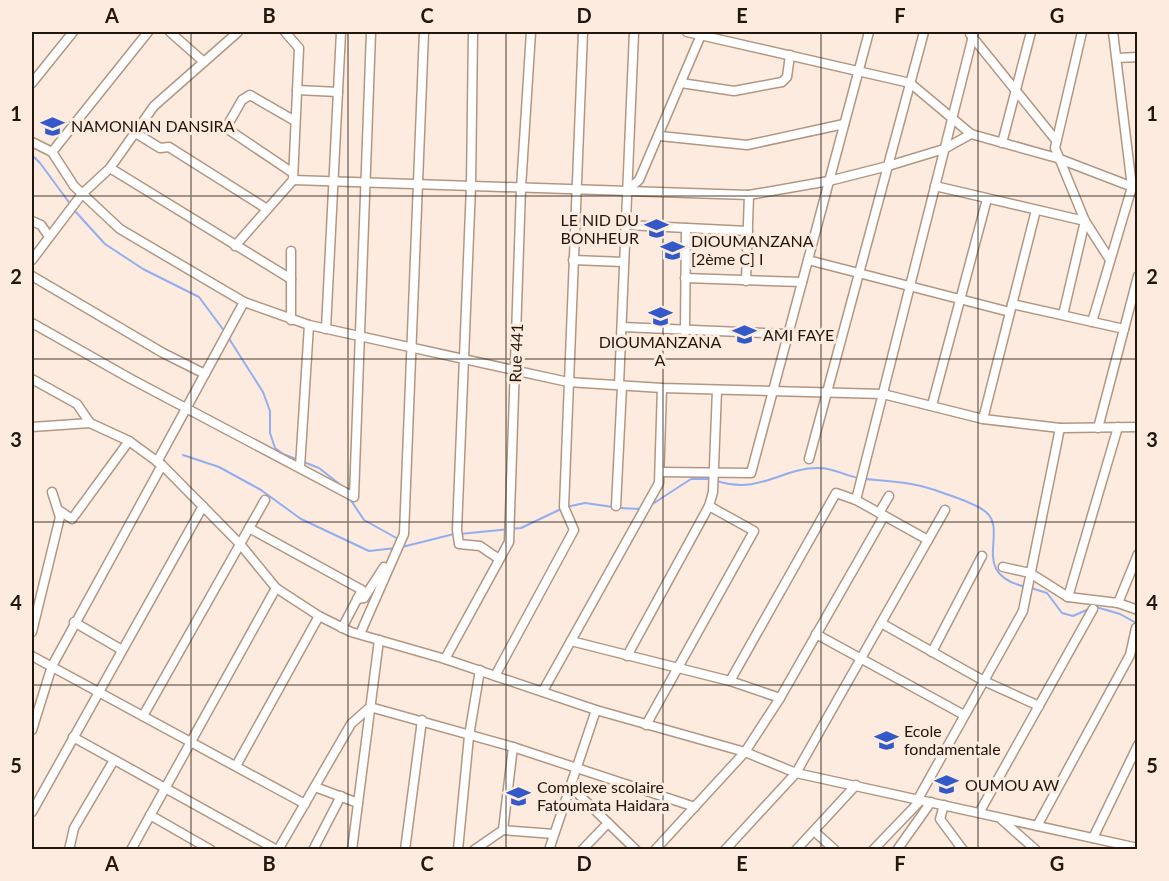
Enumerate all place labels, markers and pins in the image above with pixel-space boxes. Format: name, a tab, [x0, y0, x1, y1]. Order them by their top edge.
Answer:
school or university icon: NAMONIAN DANSIRA	[40, 113, 66, 139]
place label: NAMONIAN DANSIRA	[71, 116, 235, 135]
place label: LE NID DU BONHEUR	[560, 210, 639, 247]
school or university icon: LE NID DU BONHEUR	[644, 216, 670, 242]
place label: DIOUMANZANA [2ème C] I	[691, 231, 814, 268]
school or university icon: DIOUMANZANA [2ème C] I	[660, 237, 686, 263]
school or university icon: DIOUMANZANA A	[647, 304, 673, 330]
school or university icon: AMI FAYE	[732, 322, 758, 348]
place label: AMI FAYE	[763, 325, 834, 344]
place label: DIOUMANZANA A	[599, 332, 721, 369]
place label: Ecole fondamentale	[904, 721, 1001, 758]
school or university icon: Ecole fondamentale	[873, 727, 899, 753]
school or university icon: OUMOU AW	[934, 772, 960, 798]
place label: OUMOU AW	[965, 775, 1060, 794]
place label: Complexe scolaire Fatoumata Haidara	[537, 777, 670, 814]
school or university icon: Complexe scolaire Fatoumata Haidara	[506, 783, 532, 809]

